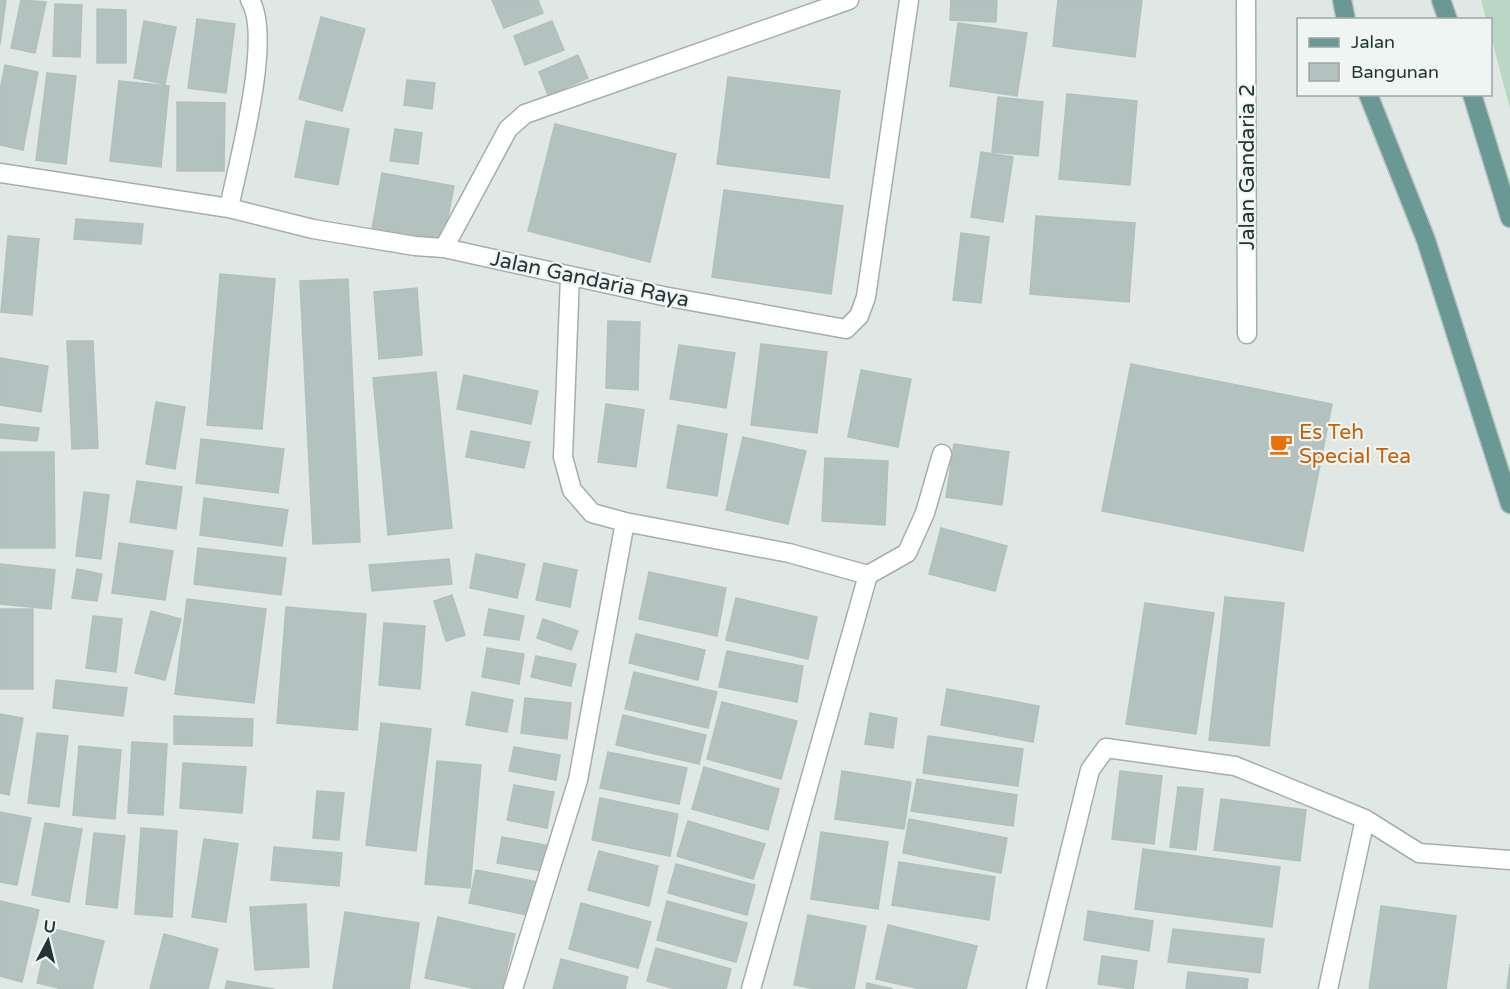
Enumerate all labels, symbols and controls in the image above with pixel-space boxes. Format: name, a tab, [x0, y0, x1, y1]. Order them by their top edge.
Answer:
legend	[1297, 18, 1492, 96]
text: Jalan	[1351, 31, 1395, 53]
text: Bangunan	[1351, 61, 1439, 83]
street label: Jalan Gandaria 2	[1235, 84, 1260, 250]
street label: Jalan Gandaria Raya	[488, 246, 692, 313]
place label: Es Teh Special Tea	[1299, 420, 1411, 469]
cafe icon: Es Teh Special Tea	[1268, 431, 1294, 457]
north arrow	[18, 911, 78, 971]
text: U	[42, 916, 57, 938]

